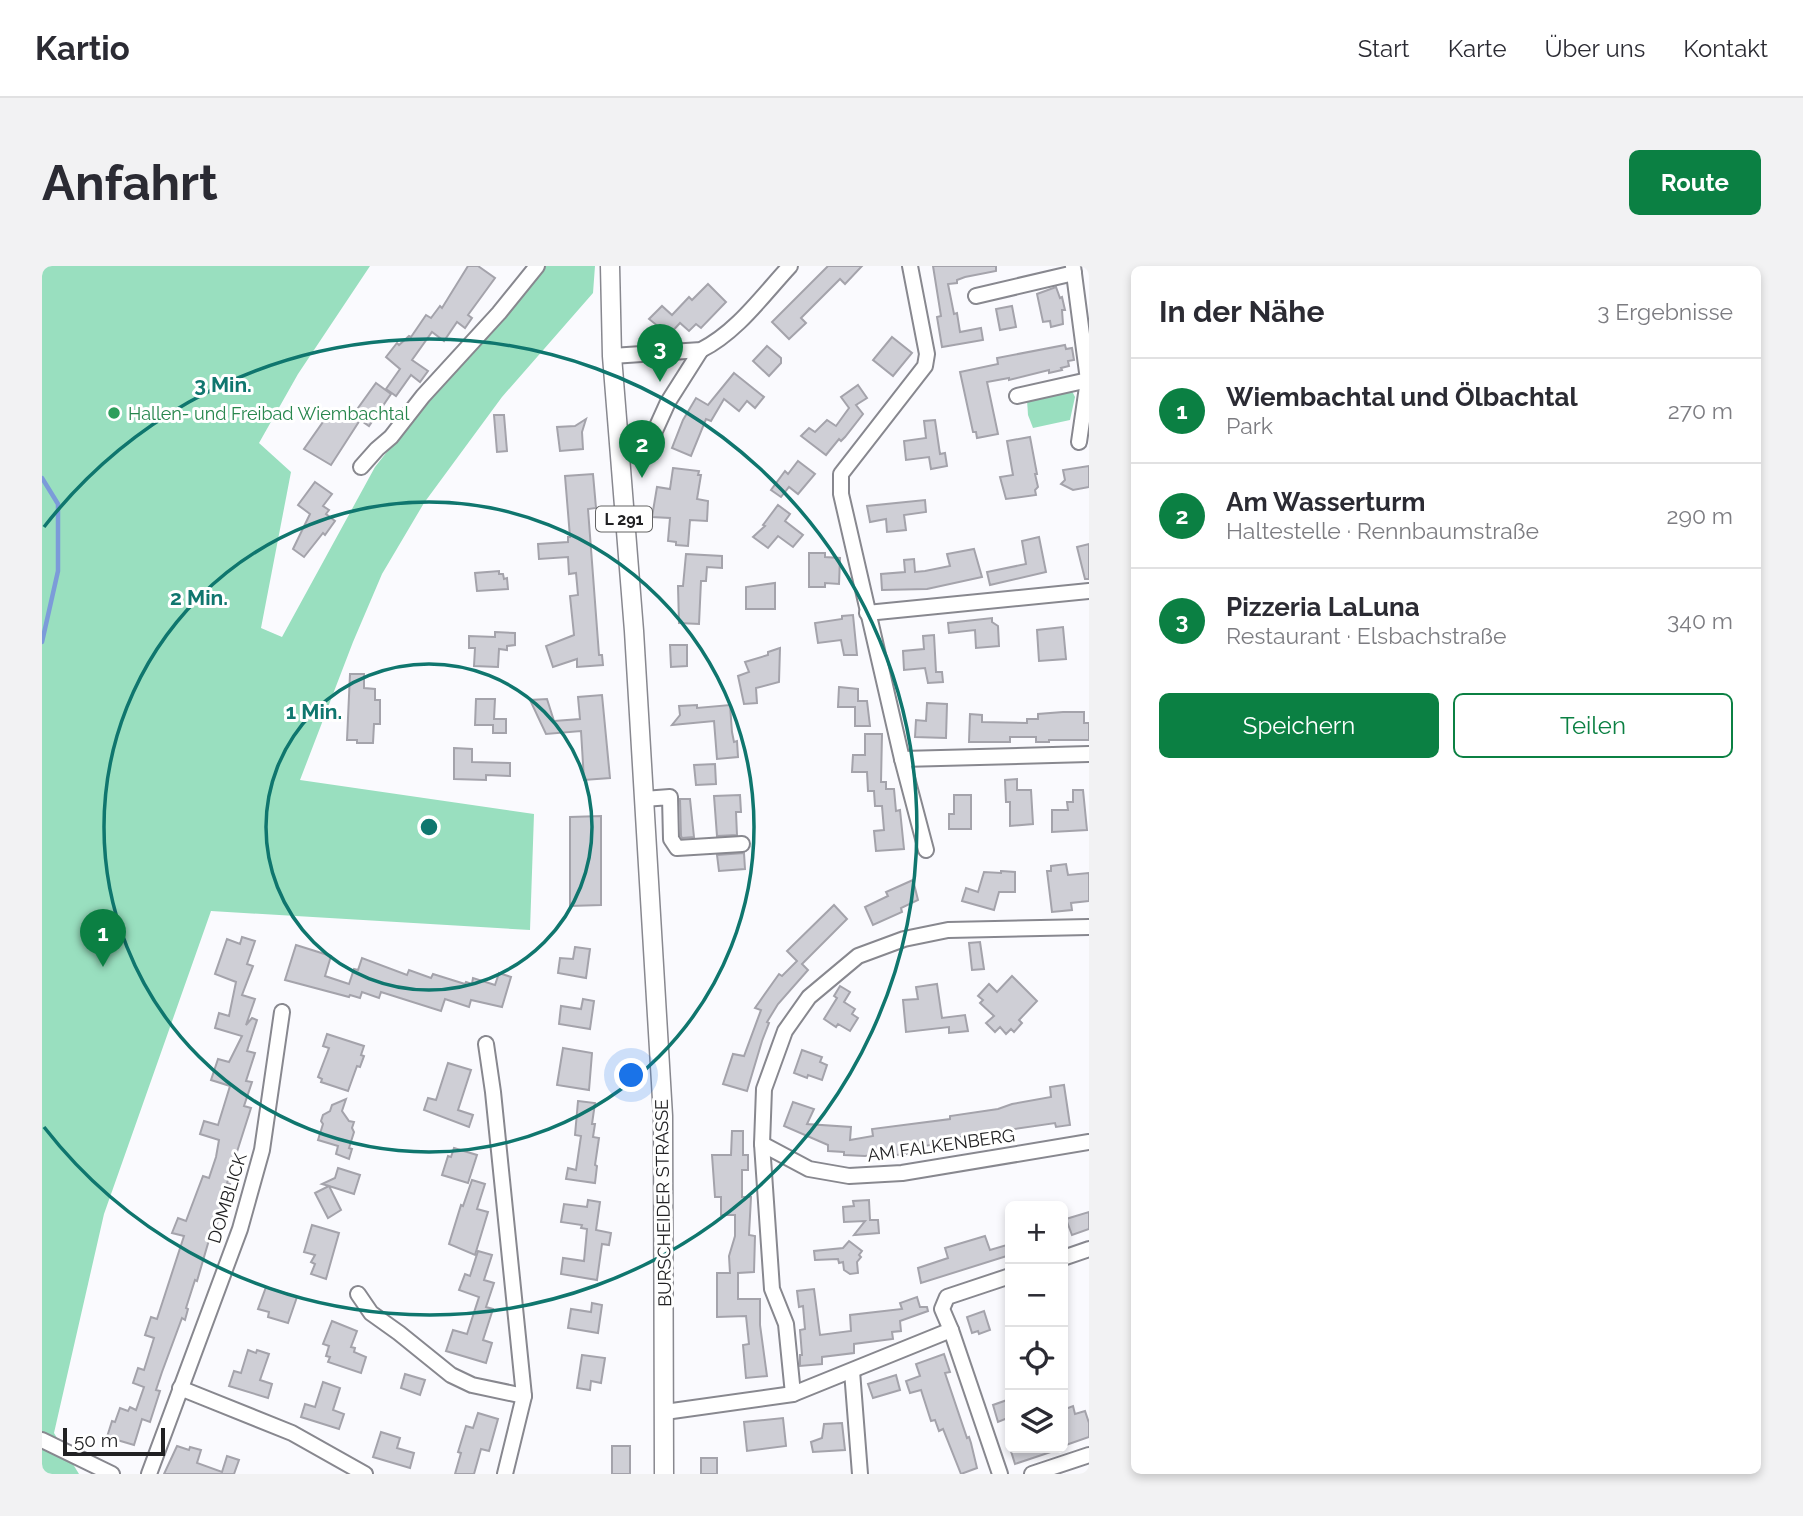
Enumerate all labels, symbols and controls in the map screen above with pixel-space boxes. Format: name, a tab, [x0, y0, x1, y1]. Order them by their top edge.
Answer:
text: Kartio	[35, 29, 130, 68]
text: Start	[1358, 34, 1410, 63]
text: Karte	[1448, 34, 1507, 63]
text: Über uns	[1545, 34, 1645, 63]
text: Kontakt	[1683, 34, 1768, 63]
button: Route	[1629, 150, 1761, 215]
text: Anfahrt	[42, 154, 218, 211]
text: In der Nähe	[1159, 294, 1324, 329]
text: 3 Ergebnisse	[1597, 298, 1733, 325]
pin: 3	[637, 324, 683, 382]
text: 3 Min.	[194, 372, 252, 397]
text: Wiembachtal und Ölbachtal	[1226, 382, 1578, 412]
text: 1	[1176, 397, 1188, 424]
text: 270 m	[1668, 397, 1733, 424]
place label: Hallen- und Freibad Wiembachtal	[128, 403, 409, 424]
marker: Hallen- und Freibad Wiembachtal	[106, 405, 122, 421]
text: Park	[1226, 412, 1273, 439]
pin: 2	[619, 420, 665, 478]
text: Am Wasserturm	[1226, 487, 1425, 517]
text: 2	[1176, 502, 1188, 529]
text: 290 m	[1666, 502, 1733, 529]
road number: L 291	[596, 507, 652, 532]
text: Haltestelle · Rennbaumstraße	[1226, 517, 1539, 544]
text: 2 Min.	[170, 585, 228, 610]
text: Pizzeria LaLuna	[1226, 592, 1420, 622]
text: 3	[1176, 607, 1188, 634]
text: 340 m	[1667, 607, 1733, 634]
text: Restaurant · Elsbachstraße	[1226, 622, 1506, 649]
button: Speichern	[1159, 693, 1439, 758]
button: Teilen	[1453, 693, 1733, 758]
text: 1 Min.	[286, 699, 342, 724]
centre of rings	[417, 815, 441, 839]
pin: 1	[80, 909, 126, 967]
your location	[614, 1058, 648, 1092]
street label: BURSCHEIDER STRASSE	[651, 1099, 675, 1307]
street label: AM FALKENBERG	[866, 1124, 1016, 1166]
street label: DOMBLICK	[203, 1150, 251, 1246]
map controls	[1005, 1201, 1068, 1453]
button: +	[1005, 1201, 1068, 1264]
button: −	[1005, 1264, 1068, 1327]
button: locate	[1005, 1327, 1068, 1390]
button: layers	[1005, 1390, 1068, 1453]
scale bar	[63, 1425, 164, 1457]
text: 50 m	[74, 1429, 118, 1451]

